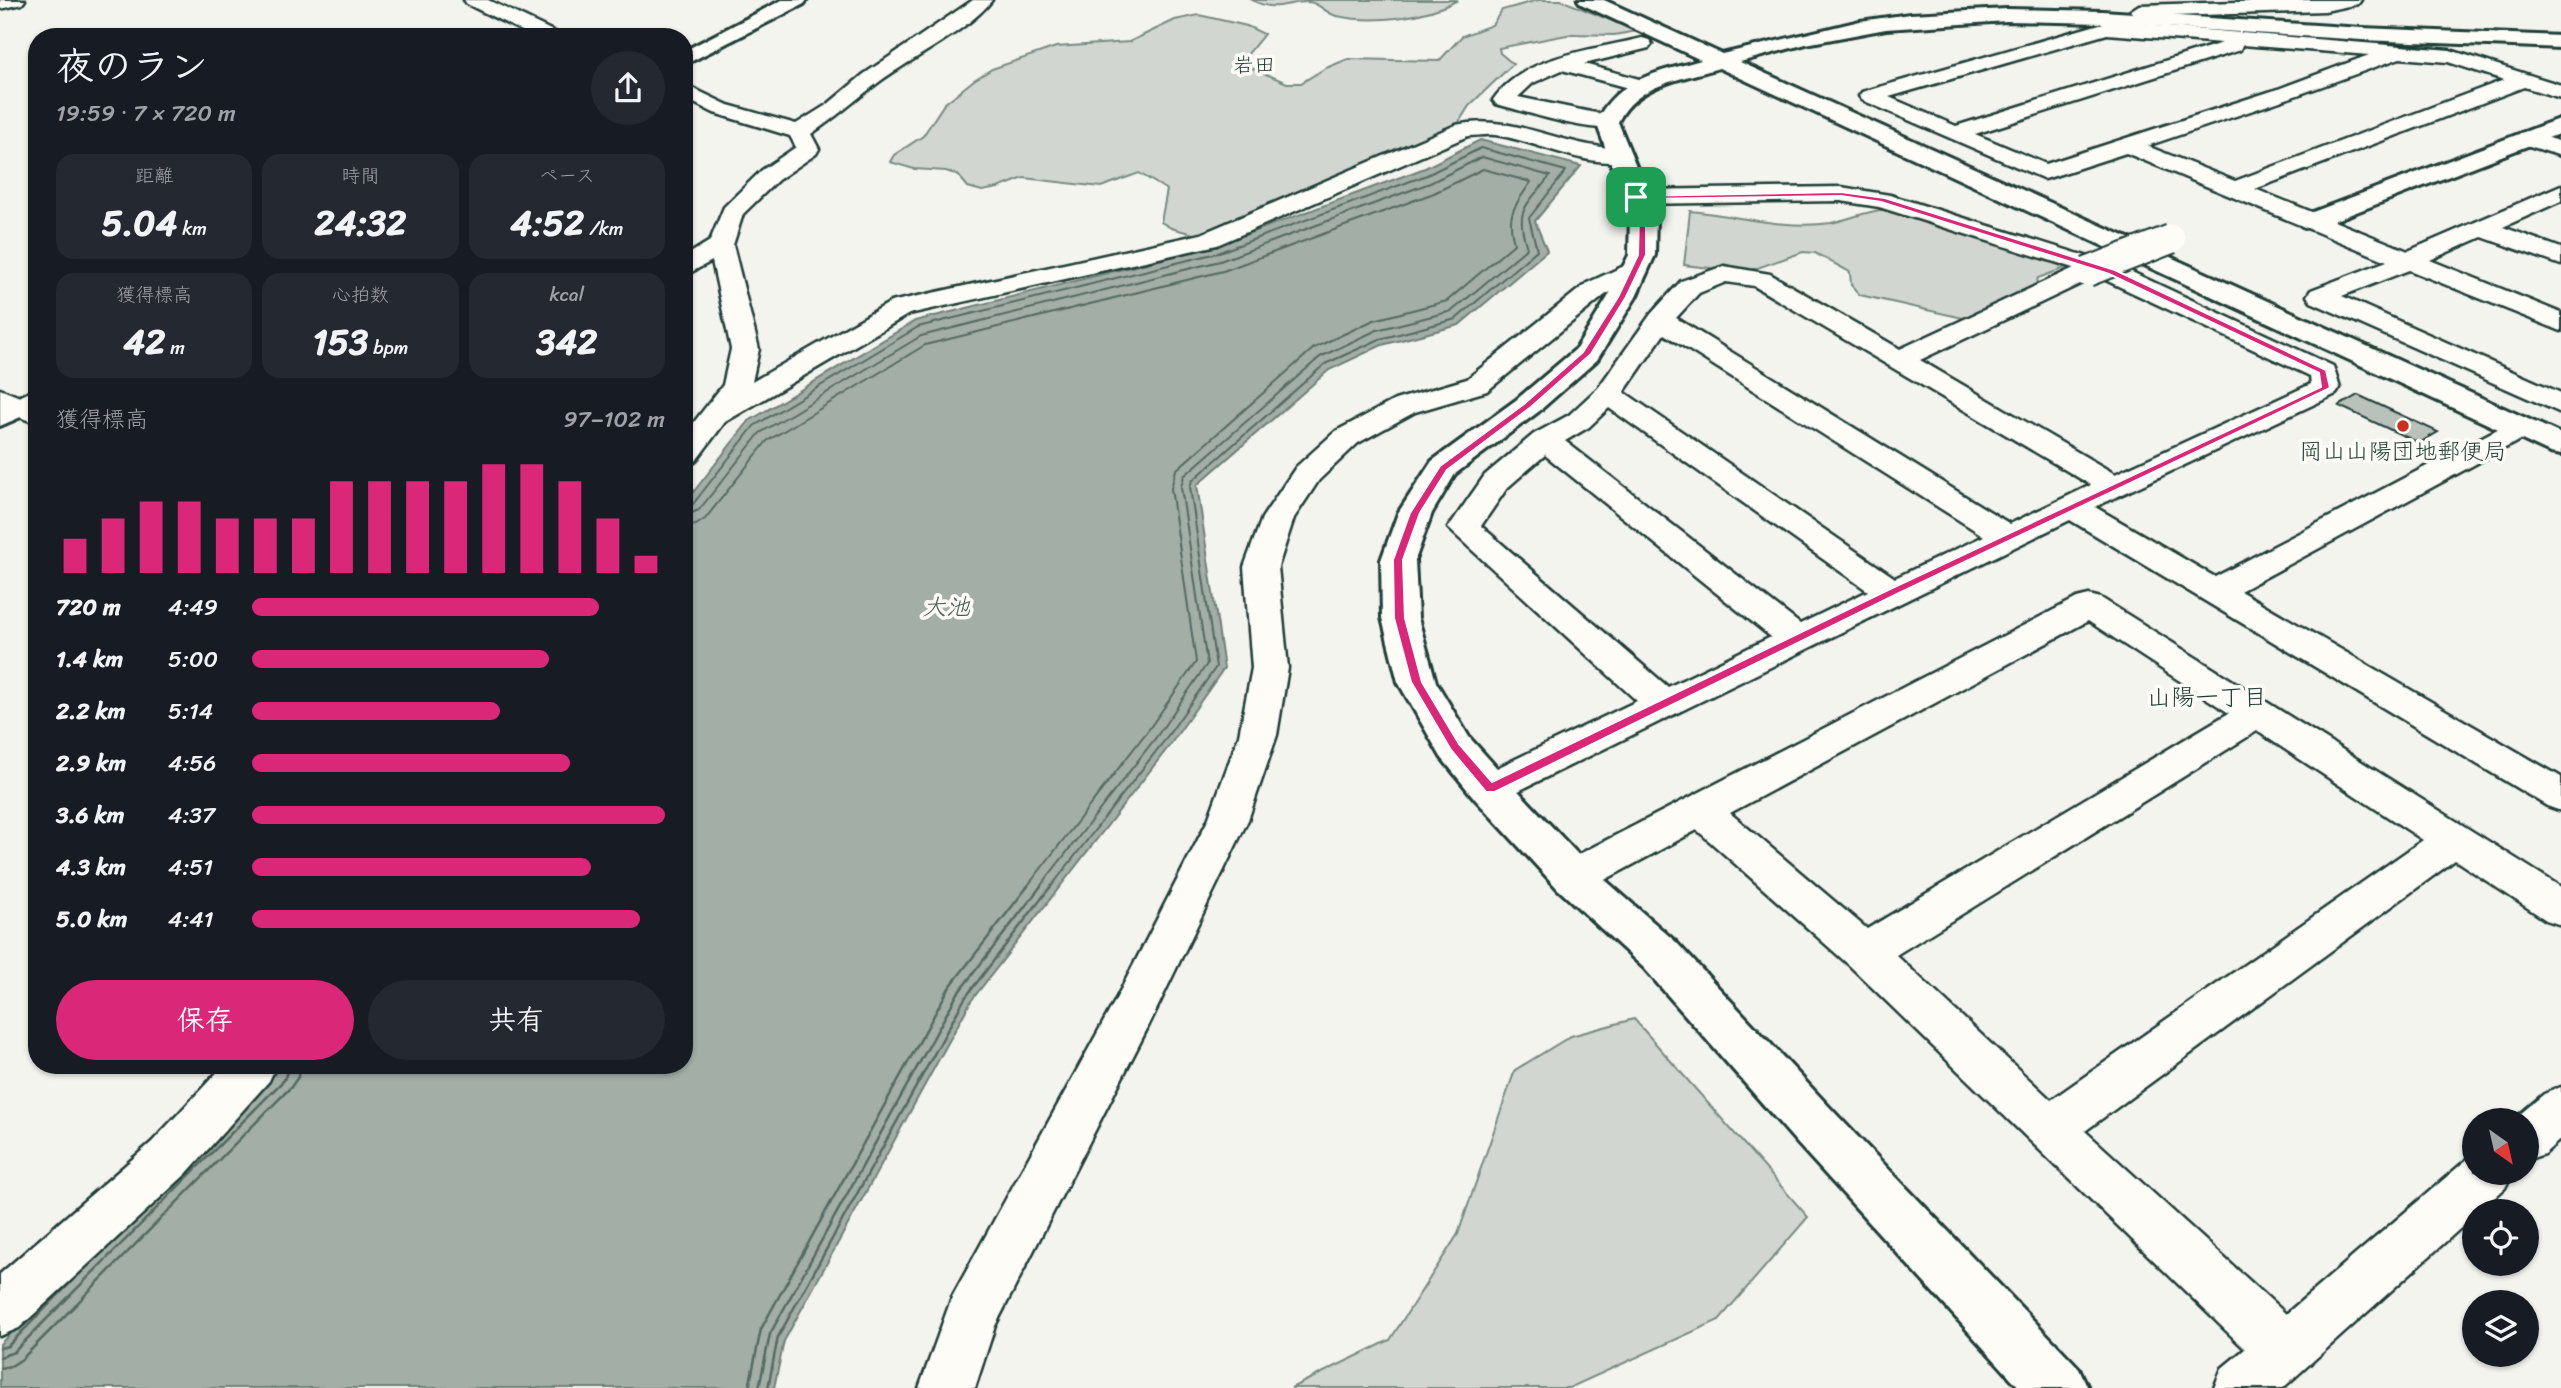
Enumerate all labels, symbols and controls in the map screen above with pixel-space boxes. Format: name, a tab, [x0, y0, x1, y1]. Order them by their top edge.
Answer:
text: 夜のラン	[56, 33, 208, 100]
district label: 岩田	[1233, 46, 1275, 84]
button: share	[591, 51, 665, 125]
text: 19:59 · 7 × 720 m	[56, 93, 236, 134]
text: 距離	[135, 159, 173, 192]
text: 時間	[341, 159, 380, 192]
text: ペース	[539, 159, 595, 192]
pin	[1606, 167, 1666, 227]
icon: arrive	[1617, 178, 1655, 216]
text: 5.04	[101, 192, 177, 254]
text: 24:32	[314, 192, 407, 254]
text: 4:52	[510, 192, 584, 254]
text: km	[177, 212, 207, 245]
text: /km	[584, 212, 623, 245]
text: 獲得標高	[116, 278, 192, 311]
text: 心拍数	[332, 278, 389, 311]
text: kcal	[550, 278, 584, 311]
text: 42	[123, 311, 165, 373]
text: 153	[313, 311, 368, 373]
text: 342	[536, 311, 597, 373]
text: m	[165, 331, 185, 364]
text: bpm	[368, 331, 408, 364]
text: 獲得標高	[56, 399, 148, 440]
text: 97–102 m	[563, 399, 665, 440]
marker: 岡山山陽団地郵便局	[2395, 418, 2411, 434]
place label: 岡山山陽団地郵便局	[2300, 431, 2507, 472]
water label: 大池	[922, 586, 971, 628]
text: 720 m	[56, 587, 121, 628]
text: 4:49	[168, 587, 218, 628]
text: 1.4 km	[56, 639, 123, 680]
text: 5:00	[168, 639, 218, 680]
district label: 山陽一丁目	[2147, 676, 2267, 718]
text: 2.2 km	[56, 691, 125, 732]
text: 5:14	[168, 691, 213, 732]
text: 2.9 km	[56, 743, 126, 784]
text: 4:56	[168, 743, 216, 784]
text: 3.6 km	[56, 795, 125, 836]
text: 4:37	[168, 795, 215, 836]
text: 4.3 km	[56, 847, 126, 888]
text: 4:51	[168, 847, 213, 888]
text: 5.0 km	[56, 899, 127, 940]
text: 4:41	[168, 899, 214, 940]
button: 保存	[56, 980, 354, 1060]
button: 共有	[368, 980, 665, 1060]
north arrow	[2462, 1108, 2539, 1185]
map controls	[2462, 1108, 2539, 1367]
button: locate	[2462, 1199, 2539, 1276]
button: layers	[2462, 1290, 2539, 1367]

